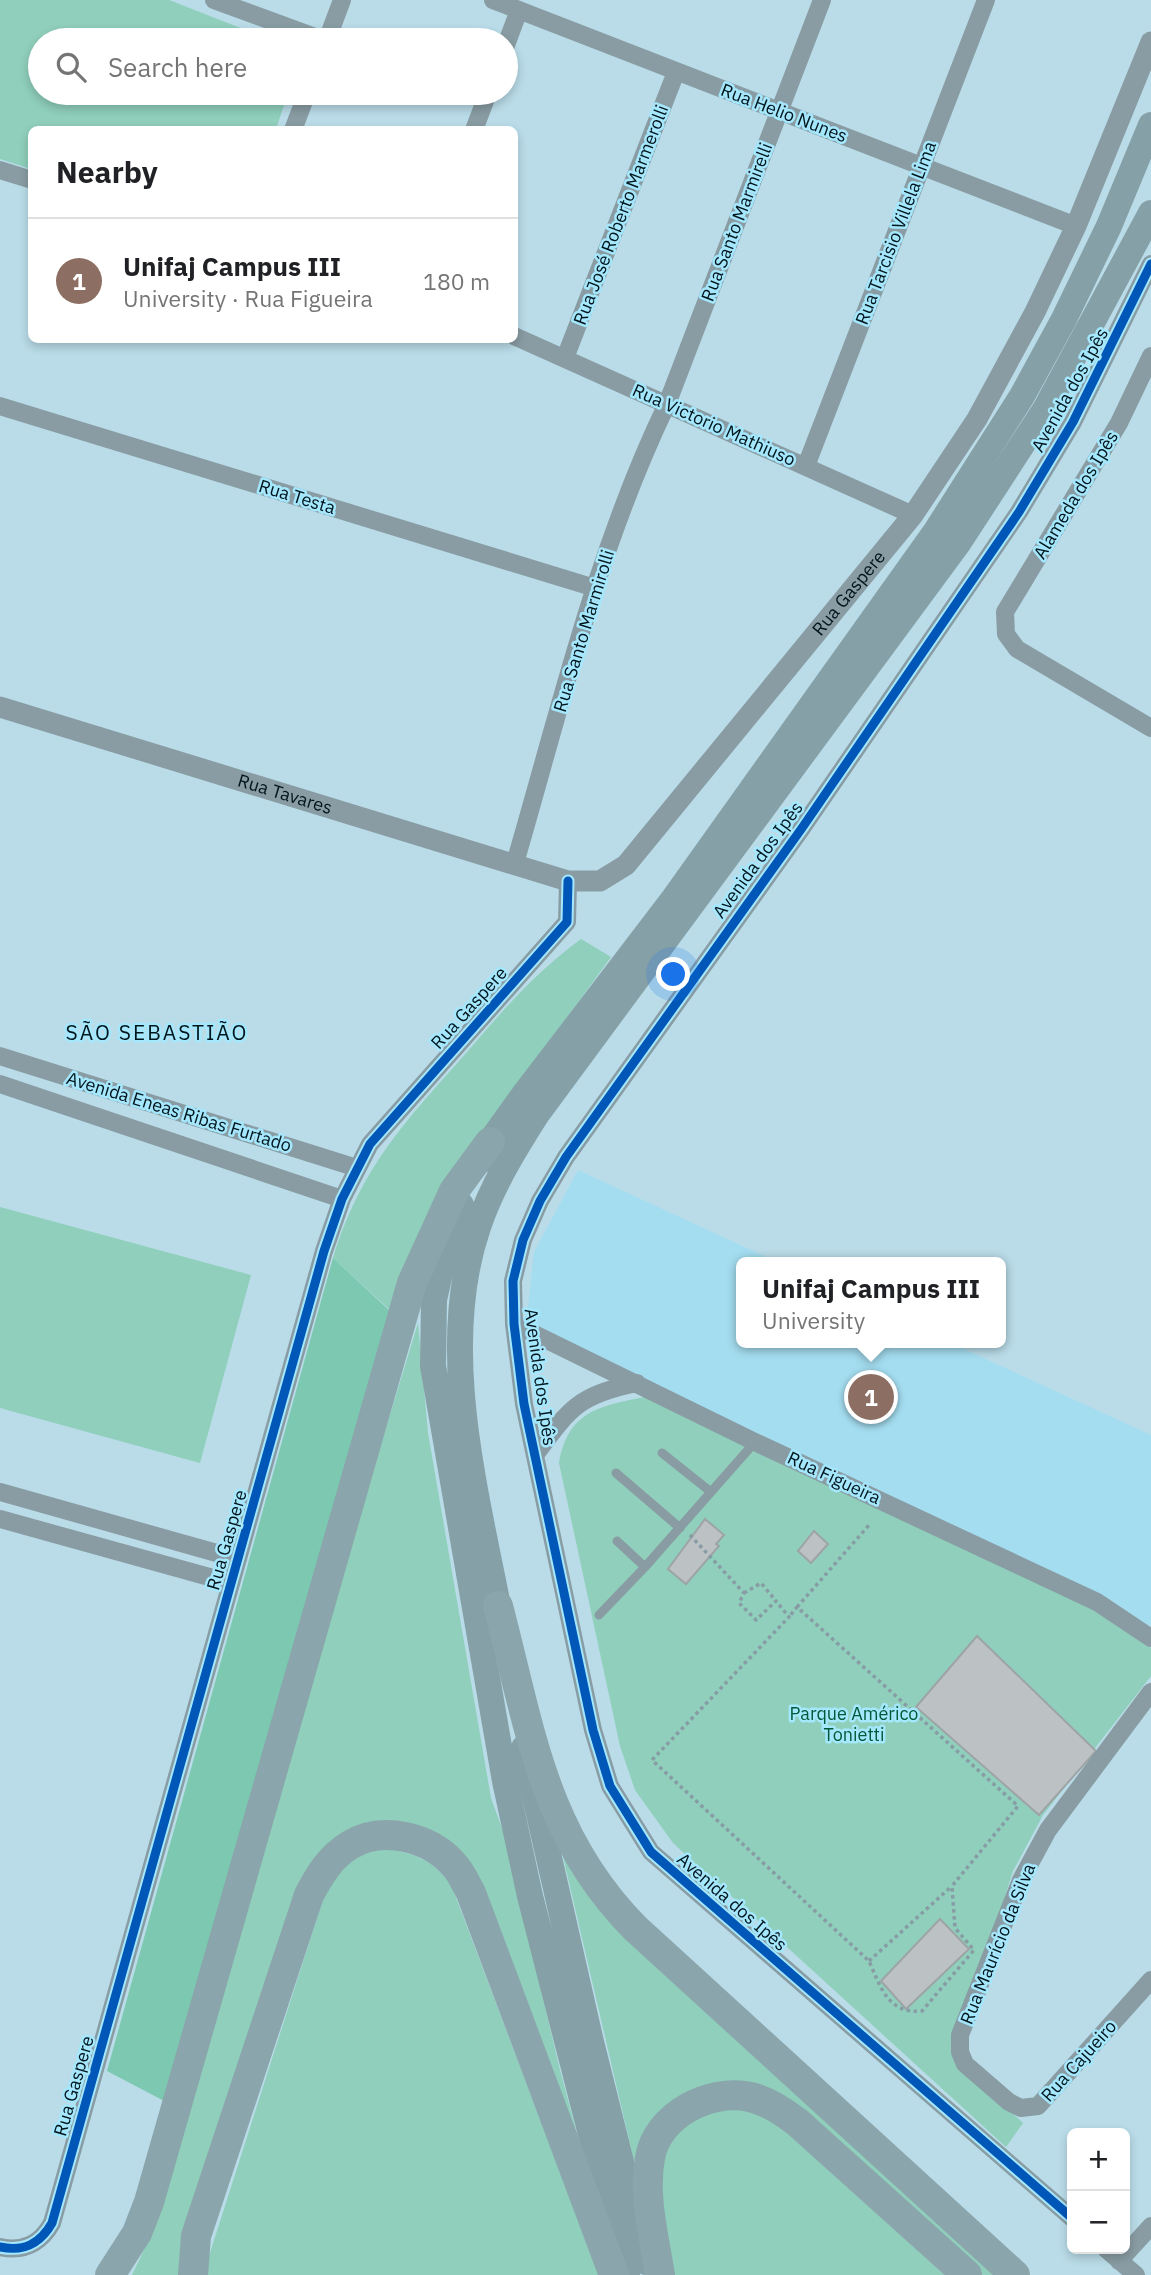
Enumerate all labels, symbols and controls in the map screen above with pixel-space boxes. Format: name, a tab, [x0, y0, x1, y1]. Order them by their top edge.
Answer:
search box	[28, 28, 518, 105]
icon: search	[52, 48, 90, 86]
text: Search here	[108, 50, 247, 84]
street label: Rua Helio Nunes	[718, 78, 851, 147]
street label: Rua José Roberto Marmerolli	[568, 102, 673, 328]
street label: Rua Tarcisio Villela Lima	[850, 138, 941, 328]
street label: Rua Santo Marmirelli	[696, 139, 777, 304]
text: Nearby	[56, 152, 158, 191]
text: Unifaj Campus III	[123, 249, 341, 283]
text: 1	[72, 266, 86, 296]
text: 180 m	[423, 266, 490, 296]
text: University · Rua Figueira	[123, 283, 373, 313]
street label: Avenida dos Ipês	[1026, 324, 1113, 456]
street label: Rua Victorio Mathiuso	[629, 378, 799, 471]
street label: Alameda dos Ipês	[1028, 426, 1123, 563]
street label: Rua Testa	[256, 474, 339, 519]
street label: Rua Gaspere	[807, 546, 890, 640]
street label: Rua Santo Marmirolli	[548, 547, 619, 715]
street label: Rua Tavares	[235, 769, 335, 819]
street label: Avenida dos Ipês	[708, 797, 808, 923]
your location	[656, 957, 690, 991]
street label: Rua Gaspere	[426, 962, 512, 1054]
district label: SÃO SEBASTIÃO	[66, 1018, 248, 1046]
street label: Avenida Eneas Ribas Furtado	[64, 1066, 294, 1157]
popup	[736, 1257, 1006, 1348]
text: Unifaj Campus III	[762, 1271, 980, 1305]
text: University	[762, 1305, 865, 1335]
street label: Avenida dos Ipês	[519, 1307, 562, 1447]
pin: 1	[848, 1371, 894, 1423]
street label: Rua Figueira	[784, 1446, 885, 1509]
street label: Rua Gaspere	[201, 1487, 252, 1593]
park label: Parque Américo Tonietti	[790, 1702, 918, 1746]
street label: Avenida dos Ipês	[672, 1847, 792, 1956]
street label: Rua Maurício da Silva	[955, 1860, 1040, 2028]
street label: Rua Cajueiro	[1036, 2015, 1121, 2106]
street label: Rua Gaspere	[48, 2033, 99, 2139]
map controls	[1067, 2128, 1130, 2254]
button: +	[1067, 2128, 1130, 2191]
button: −	[1067, 2191, 1130, 2254]

